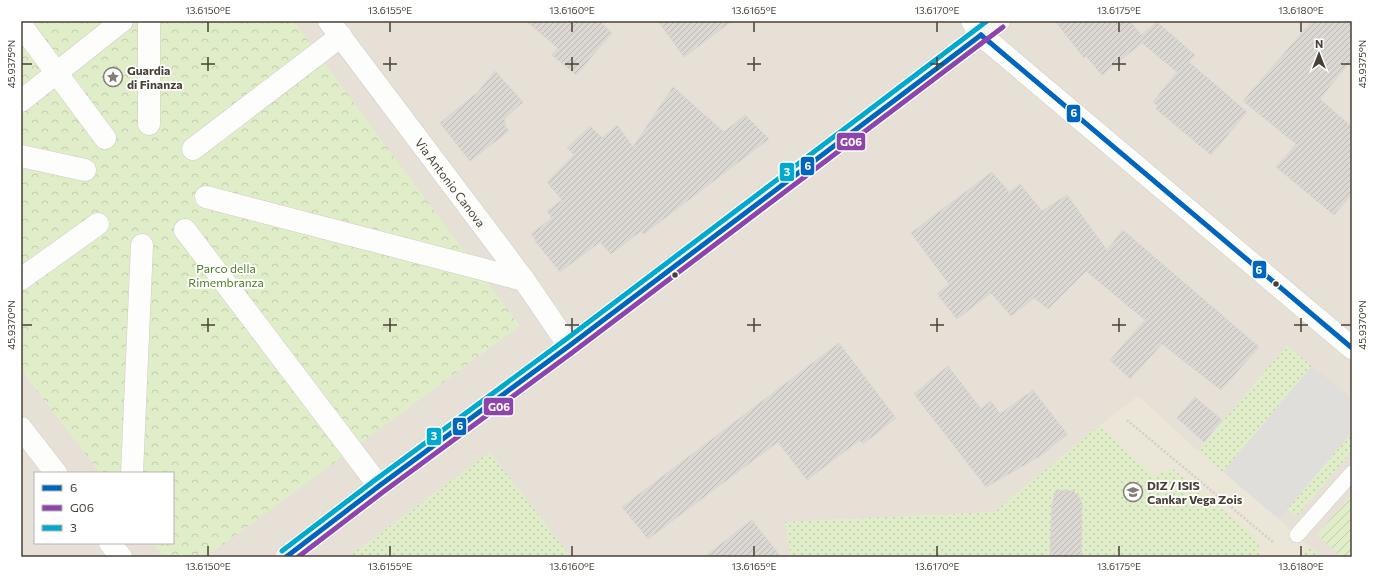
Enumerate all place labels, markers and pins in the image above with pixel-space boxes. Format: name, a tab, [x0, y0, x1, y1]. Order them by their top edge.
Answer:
place label: Guardia di Finanza	[127, 63, 183, 91]
place icon: Guardia di Finanza	[102, 66, 124, 88]
unlabelled marker	[670, 270, 680, 280]
unlabelled marker	[1271, 279, 1281, 289]
place label: DIZ / ISIS Cankar Vega Zois	[1147, 478, 1243, 506]
school or university icon: DIZ / ISIS Cankar Vega Zois	[1122, 481, 1144, 503]

